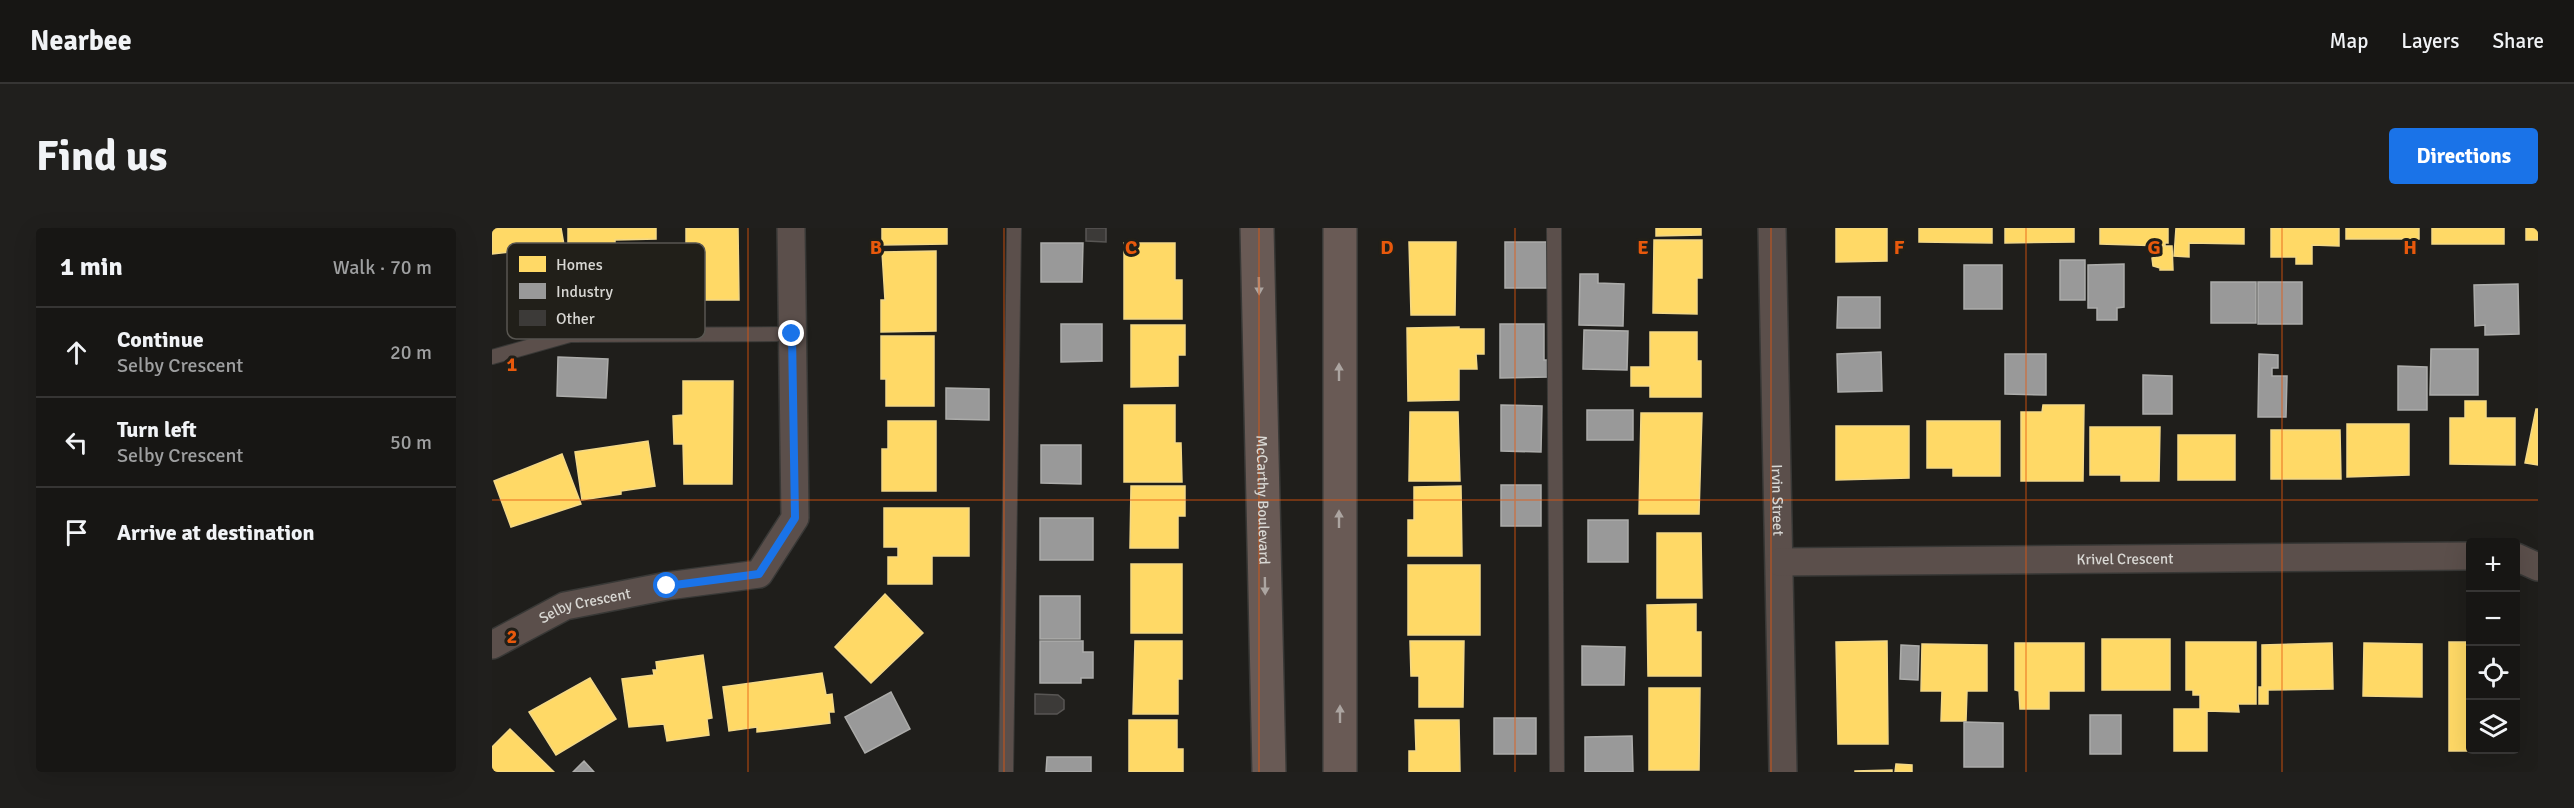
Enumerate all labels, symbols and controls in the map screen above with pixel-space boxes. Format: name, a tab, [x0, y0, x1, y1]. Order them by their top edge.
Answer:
text: Nearbee	[30, 24, 132, 58]
text: Map	[2330, 28, 2368, 54]
text: Layers	[2401, 28, 2459, 54]
text: Share	[2492, 28, 2544, 54]
button: Directions	[2389, 128, 2538, 184]
text: Find us	[36, 131, 167, 182]
text: B	[870, 235, 882, 260]
text: C	[1125, 235, 1137, 260]
text: D	[1380, 235, 1394, 260]
text: E	[1637, 235, 1649, 260]
text: F	[1894, 235, 1905, 260]
text: G	[2147, 235, 2161, 260]
text: H	[2403, 235, 2417, 260]
legend	[507, 243, 705, 339]
text: 1 min	[60, 251, 123, 283]
text: Walk · 70 m	[333, 255, 432, 280]
text: Homes	[556, 255, 603, 275]
one-way arrow	[1254, 277, 1264, 296]
text: Industry	[556, 282, 614, 302]
text: Other	[556, 309, 595, 329]
route end	[778, 320, 804, 346]
text: Continue	[117, 326, 204, 353]
icon: ahead	[60, 336, 93, 369]
text: 20 m	[390, 340, 432, 365]
text: 1	[507, 352, 518, 377]
text: Selby Crescent	[117, 353, 243, 378]
one-way arrow	[1334, 362, 1344, 381]
text: Turn left	[117, 416, 197, 443]
icon: left	[60, 426, 93, 459]
text: 50 m	[390, 430, 432, 455]
street label: McCarthy Boulevard	[1253, 435, 1273, 565]
text: Selby Crescent	[117, 443, 243, 468]
street label: Irvin Street	[1768, 464, 1787, 536]
one-way arrow	[1334, 509, 1344, 528]
icon: arrive	[60, 516, 93, 549]
text: Arrive at destination	[117, 519, 314, 546]
map controls	[2466, 538, 2520, 754]
button: +	[2466, 538, 2520, 592]
street label: Krivel Crescent	[2076, 550, 2174, 568]
route start	[653, 572, 679, 598]
one-way arrow	[1261, 577, 1270, 596]
street label: Selby Crescent	[536, 584, 632, 627]
button: −	[2466, 592, 2520, 646]
text: 2	[507, 624, 517, 649]
button: locate	[2466, 646, 2520, 700]
button: layers	[2466, 700, 2520, 754]
one-way arrow	[1335, 704, 1345, 723]

